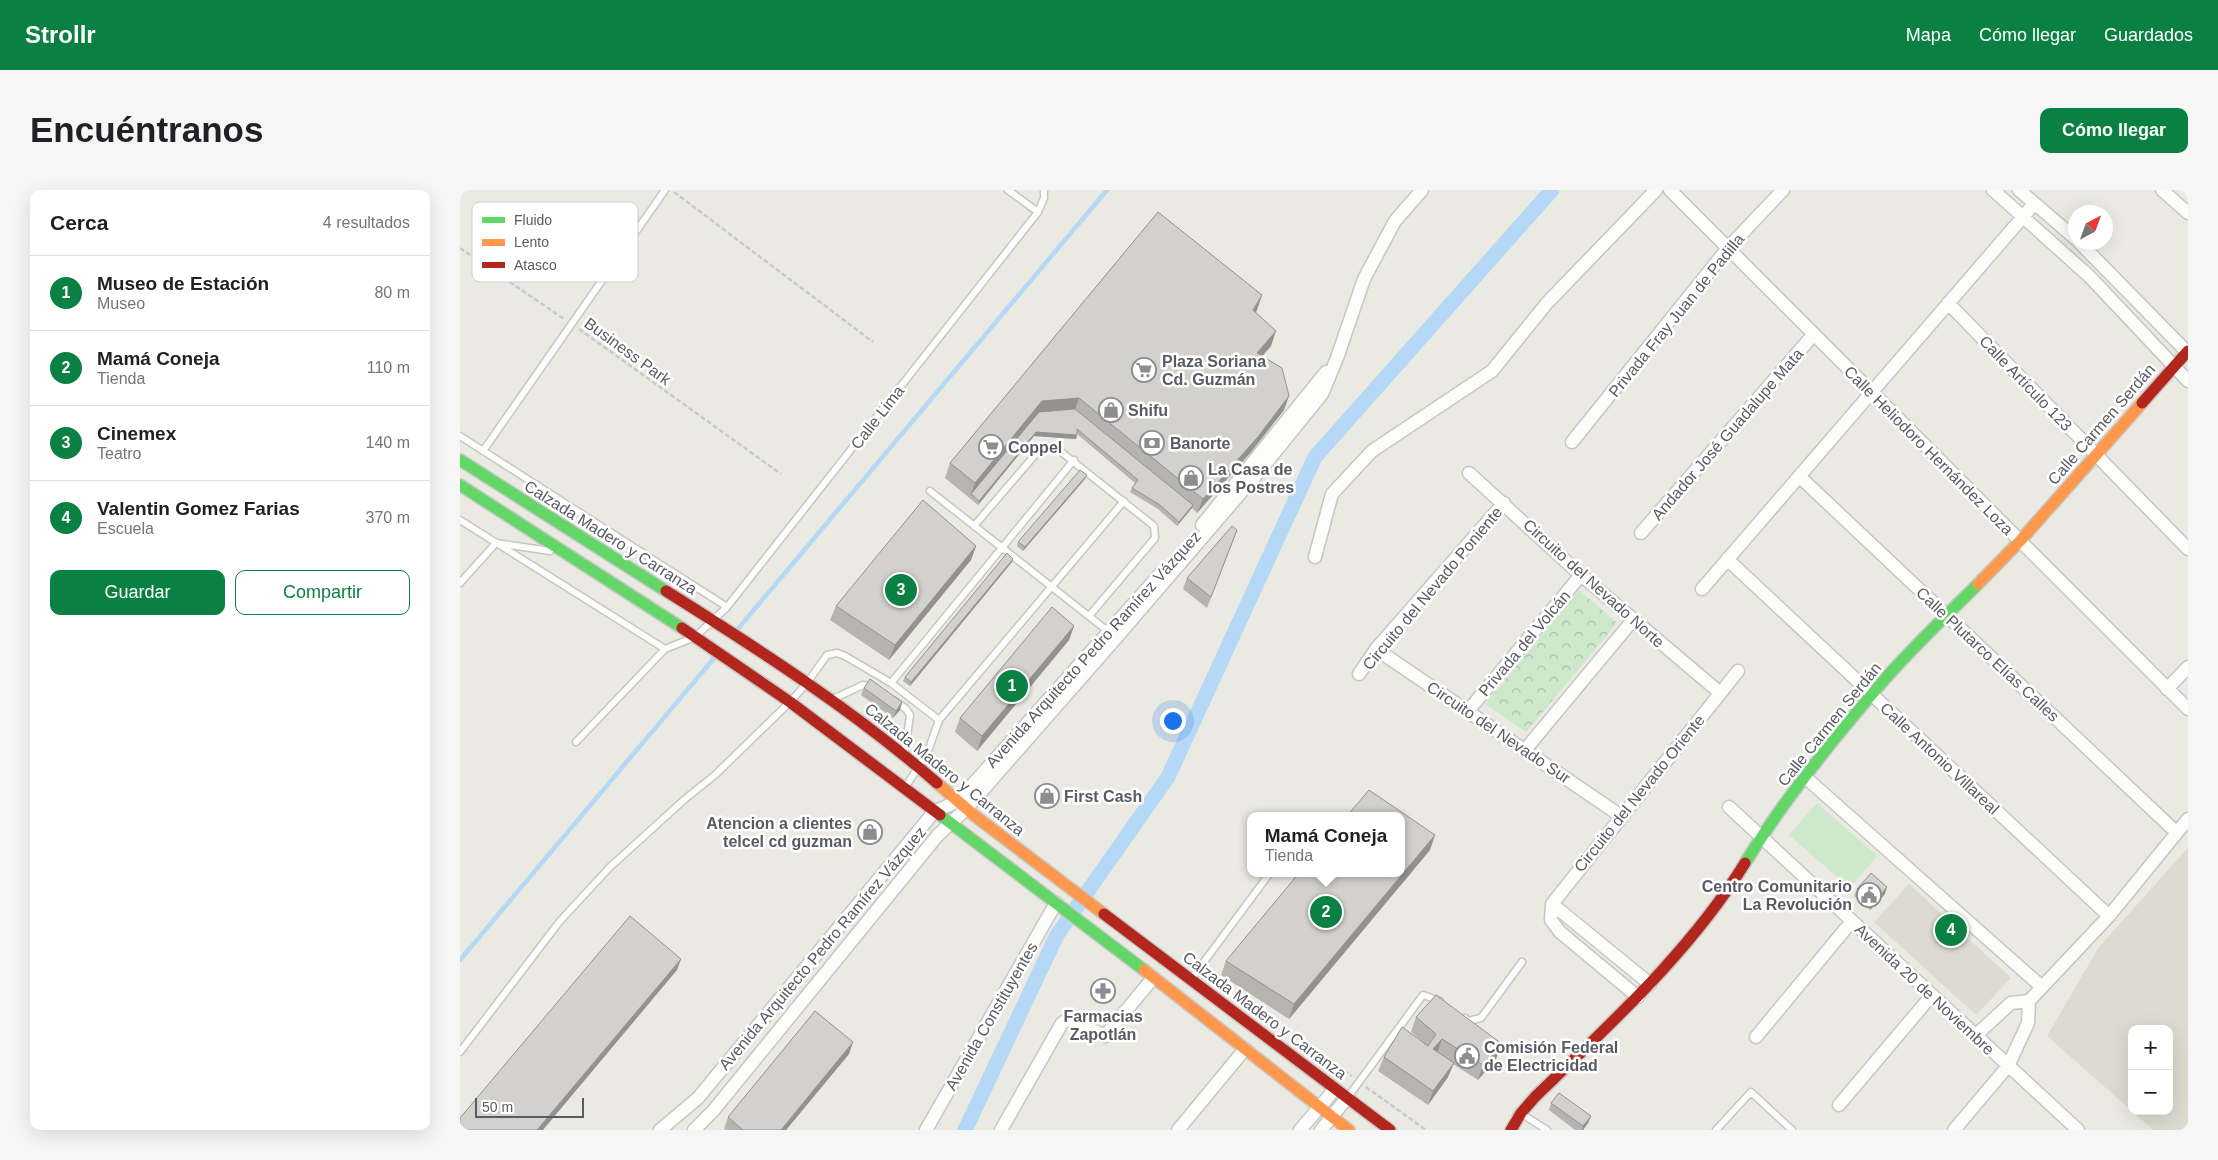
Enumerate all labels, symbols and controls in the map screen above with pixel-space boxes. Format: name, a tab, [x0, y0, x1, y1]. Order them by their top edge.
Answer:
text: Strollr	[25, 21, 96, 48]
text: Mapa	[1906, 25, 1951, 45]
text: Cómo llegar	[1979, 25, 2076, 45]
text: Guardados	[2104, 25, 2193, 45]
button: Cómo llegar	[2040, 108, 2188, 153]
text: Encuéntranos	[30, 110, 263, 149]
legend	[472, 202, 638, 282]
north arrow	[2068, 205, 2113, 250]
text: Cerca	[50, 211, 108, 234]
text: Fluido	[514, 212, 552, 228]
text: 4 resultados	[323, 214, 410, 231]
street label: Privada Fray Juan de Padilla	[1605, 230, 1747, 400]
text: Lento	[514, 234, 549, 250]
text: Atasco	[514, 257, 557, 273]
text: Museo de Estación	[97, 273, 269, 294]
text: 1	[62, 284, 70, 301]
text: 80 m	[374, 284, 410, 301]
text: Museo	[97, 295, 145, 312]
street label: Business Park	[581, 314, 675, 389]
street label: Calle Artículo 123	[1976, 332, 2075, 434]
street label: Andador José Guadalupe Mata	[1648, 345, 1807, 523]
text: Mamá Coneja	[97, 348, 219, 369]
place label: Plaza Soriana Cd. Guzmán	[1162, 353, 1266, 388]
supermarket icon: Plaza Soriana Cd. Guzmán	[1131, 357, 1157, 383]
text: 2	[62, 359, 70, 376]
text: 110 m	[367, 359, 410, 376]
street label: Calle Carmen Serdán	[2044, 361, 2158, 488]
street label: Calle Heliodoro Hernández Loza	[1841, 363, 2016, 538]
text: Tienda	[97, 370, 145, 387]
street label: Calle Lima	[847, 382, 907, 452]
shop icon: Shifu	[1098, 397, 1124, 423]
place label: Shifu	[1128, 402, 1168, 419]
text: Cinemex	[97, 423, 176, 444]
bank icon: Banorte	[1139, 430, 1165, 456]
text: 3	[62, 434, 70, 451]
text: 140 m	[366, 434, 410, 451]
supermarket icon: Coppel	[978, 434, 1004, 460]
place label: Banorte	[1170, 435, 1231, 452]
place label: Coppel	[1008, 439, 1062, 456]
text: Teatro	[97, 445, 141, 462]
place label: La Casa de los Postres	[1208, 461, 1294, 496]
shop icon: La Casa de los Postres	[1178, 465, 1204, 491]
street label: Calzada Madero y Carranza	[521, 477, 700, 598]
text: Valentin Gomez Farias	[97, 498, 300, 519]
street label: Circuito del Nevado Poniente	[1359, 503, 1506, 673]
text: 4	[62, 509, 70, 526]
text: 370 m	[366, 509, 410, 526]
street label: Circuito del Nevado Norte	[1520, 516, 1667, 651]
text: Escuela	[97, 520, 154, 537]
street label: Avenida Arquitecto Pedro Ramírez Vázquez	[983, 528, 1204, 771]
button: Guardar	[50, 570, 225, 615]
button: Compartir	[235, 570, 410, 615]
pin: 3	[885, 571, 917, 609]
street label: Calle Plutarco Elías Calles	[1913, 584, 2062, 725]
street label: Privada del Volcán	[1475, 587, 1573, 700]
street label: Calle Carmen Serdán	[1774, 659, 1884, 789]
pin: 1	[996, 667, 1028, 705]
street label: Circuito del Nevado Sur	[1424, 678, 1574, 787]
street label: Calle Antonio Villareal	[1877, 699, 2002, 818]
street label: Calzada Madero y Carranza	[862, 700, 1028, 839]
your location	[1160, 708, 1186, 734]
street label: Circuito del Nevado Oriente	[1571, 712, 1708, 875]
shop icon: First Cash	[1034, 783, 1060, 809]
place label: First Cash	[1064, 788, 1142, 805]
popup	[1247, 812, 1405, 877]
place label: Atencion a clientes telcel cd guzman	[706, 815, 852, 850]
shop icon: Atencion a clientes telcel cd guzman	[857, 819, 883, 845]
street label: Avenida Arquitecto Pedro Ramírez Vázquez	[716, 823, 929, 1073]
text: Mamá Coneja	[1265, 825, 1387, 846]
text: Tienda	[1265, 847, 1313, 864]
place label: Centro Comunitario La Revolución	[1702, 878, 1852, 913]
public building icon: Centro Comunitario La Revolución	[1856, 882, 1882, 908]
pin: 2	[1310, 893, 1342, 931]
pin: 4	[1935, 911, 1967, 949]
street label: Avenida 20 de Noviembre	[1852, 920, 1998, 1058]
street label: Avenida Constituyentes	[942, 939, 1041, 1093]
street label: Calzada Madero y Carranza	[1180, 948, 1350, 1082]
pharmacy icon: Farmacias Zapotlán	[1090, 978, 1116, 1004]
place label: Farmacias Zapotlán	[1063, 1008, 1143, 1043]
map controls	[2128, 1025, 2173, 1115]
button: +	[2128, 1025, 2173, 1070]
place label: Comisión Federal de Electricidad	[1484, 1039, 1618, 1074]
public building icon: Comisión Federal de Electricidad	[1454, 1043, 1480, 1069]
button: −	[2128, 1070, 2173, 1115]
scale bar	[475, 1095, 584, 1118]
text: 50 m	[482, 1099, 513, 1115]

